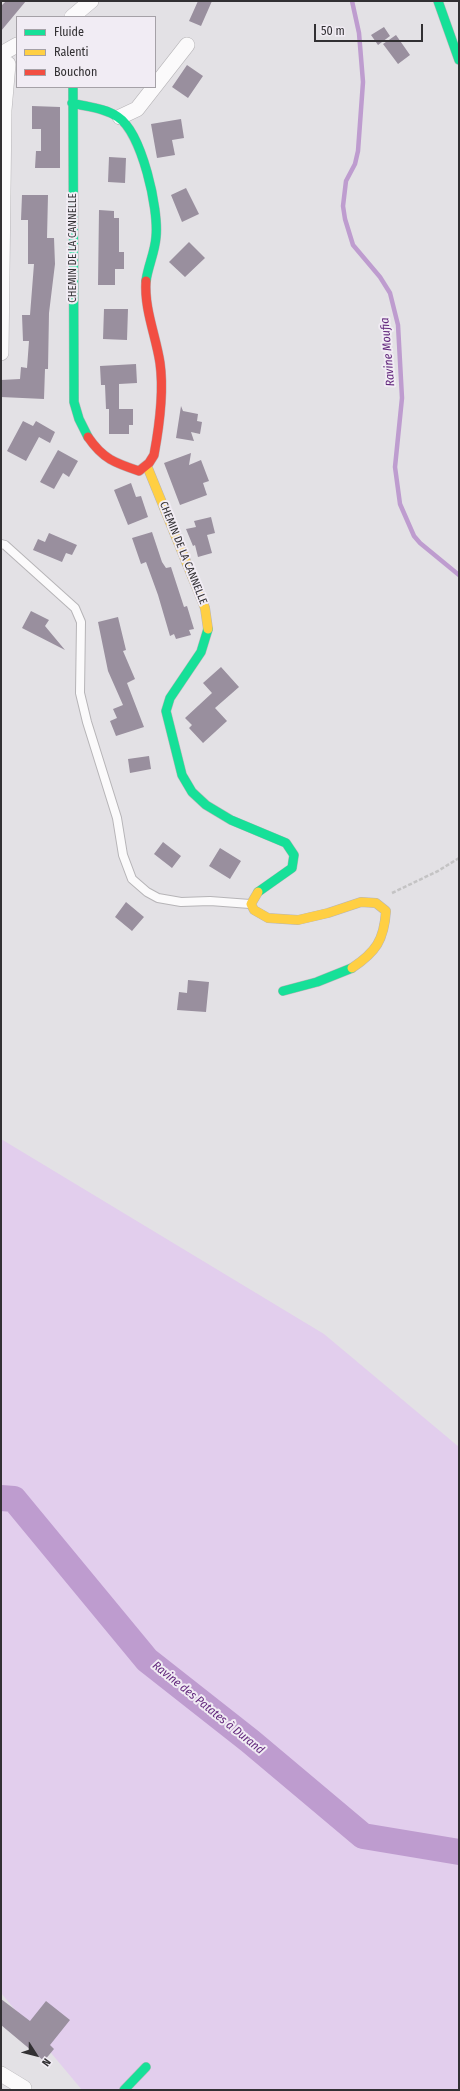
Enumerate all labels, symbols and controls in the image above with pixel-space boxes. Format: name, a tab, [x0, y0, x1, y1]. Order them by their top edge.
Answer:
legend	[16, 16, 156, 88]
scale bar	[316, 16, 425, 42]
text: 50 m	[321, 24, 345, 38]
text: Fluide	[54, 25, 84, 39]
text: Ralenti	[54, 45, 89, 59]
text: Bouchon	[54, 65, 97, 79]
street label: CHEMIN DE LA CANNELLE	[66, 193, 80, 303]
water label: Ravine Moufia	[378, 317, 398, 387]
street label: CHEMIN DE LA CANNELLE	[156, 500, 210, 606]
water label: Ravine des Patates à Durand	[149, 1659, 267, 1757]
north arrow	[16, 2035, 56, 2075]
text: N	[39, 2056, 53, 2069]

